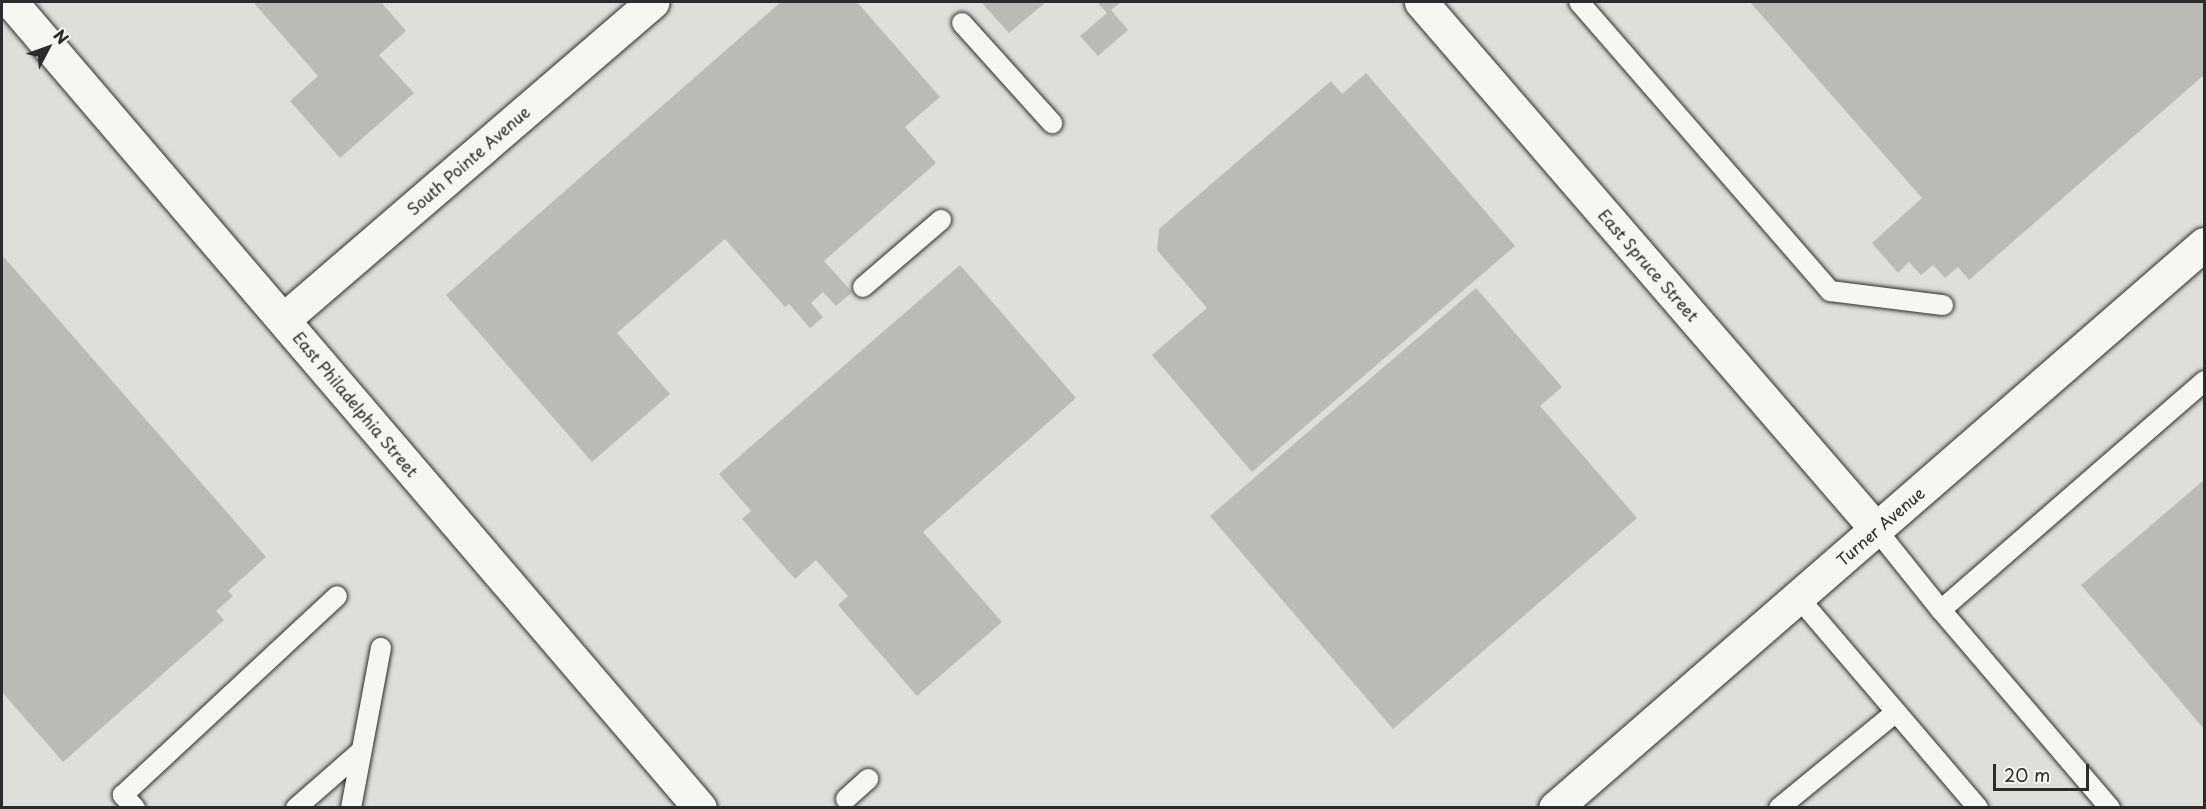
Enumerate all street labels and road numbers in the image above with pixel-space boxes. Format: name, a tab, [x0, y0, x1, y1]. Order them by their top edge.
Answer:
street label: South Pointe Avenue	[402, 101, 534, 219]
street label: East Spruce Street	[1594, 204, 1704, 326]
street label: East Philadelphia Street	[289, 327, 423, 481]
street label: Turner Avenue	[1832, 482, 1928, 570]

